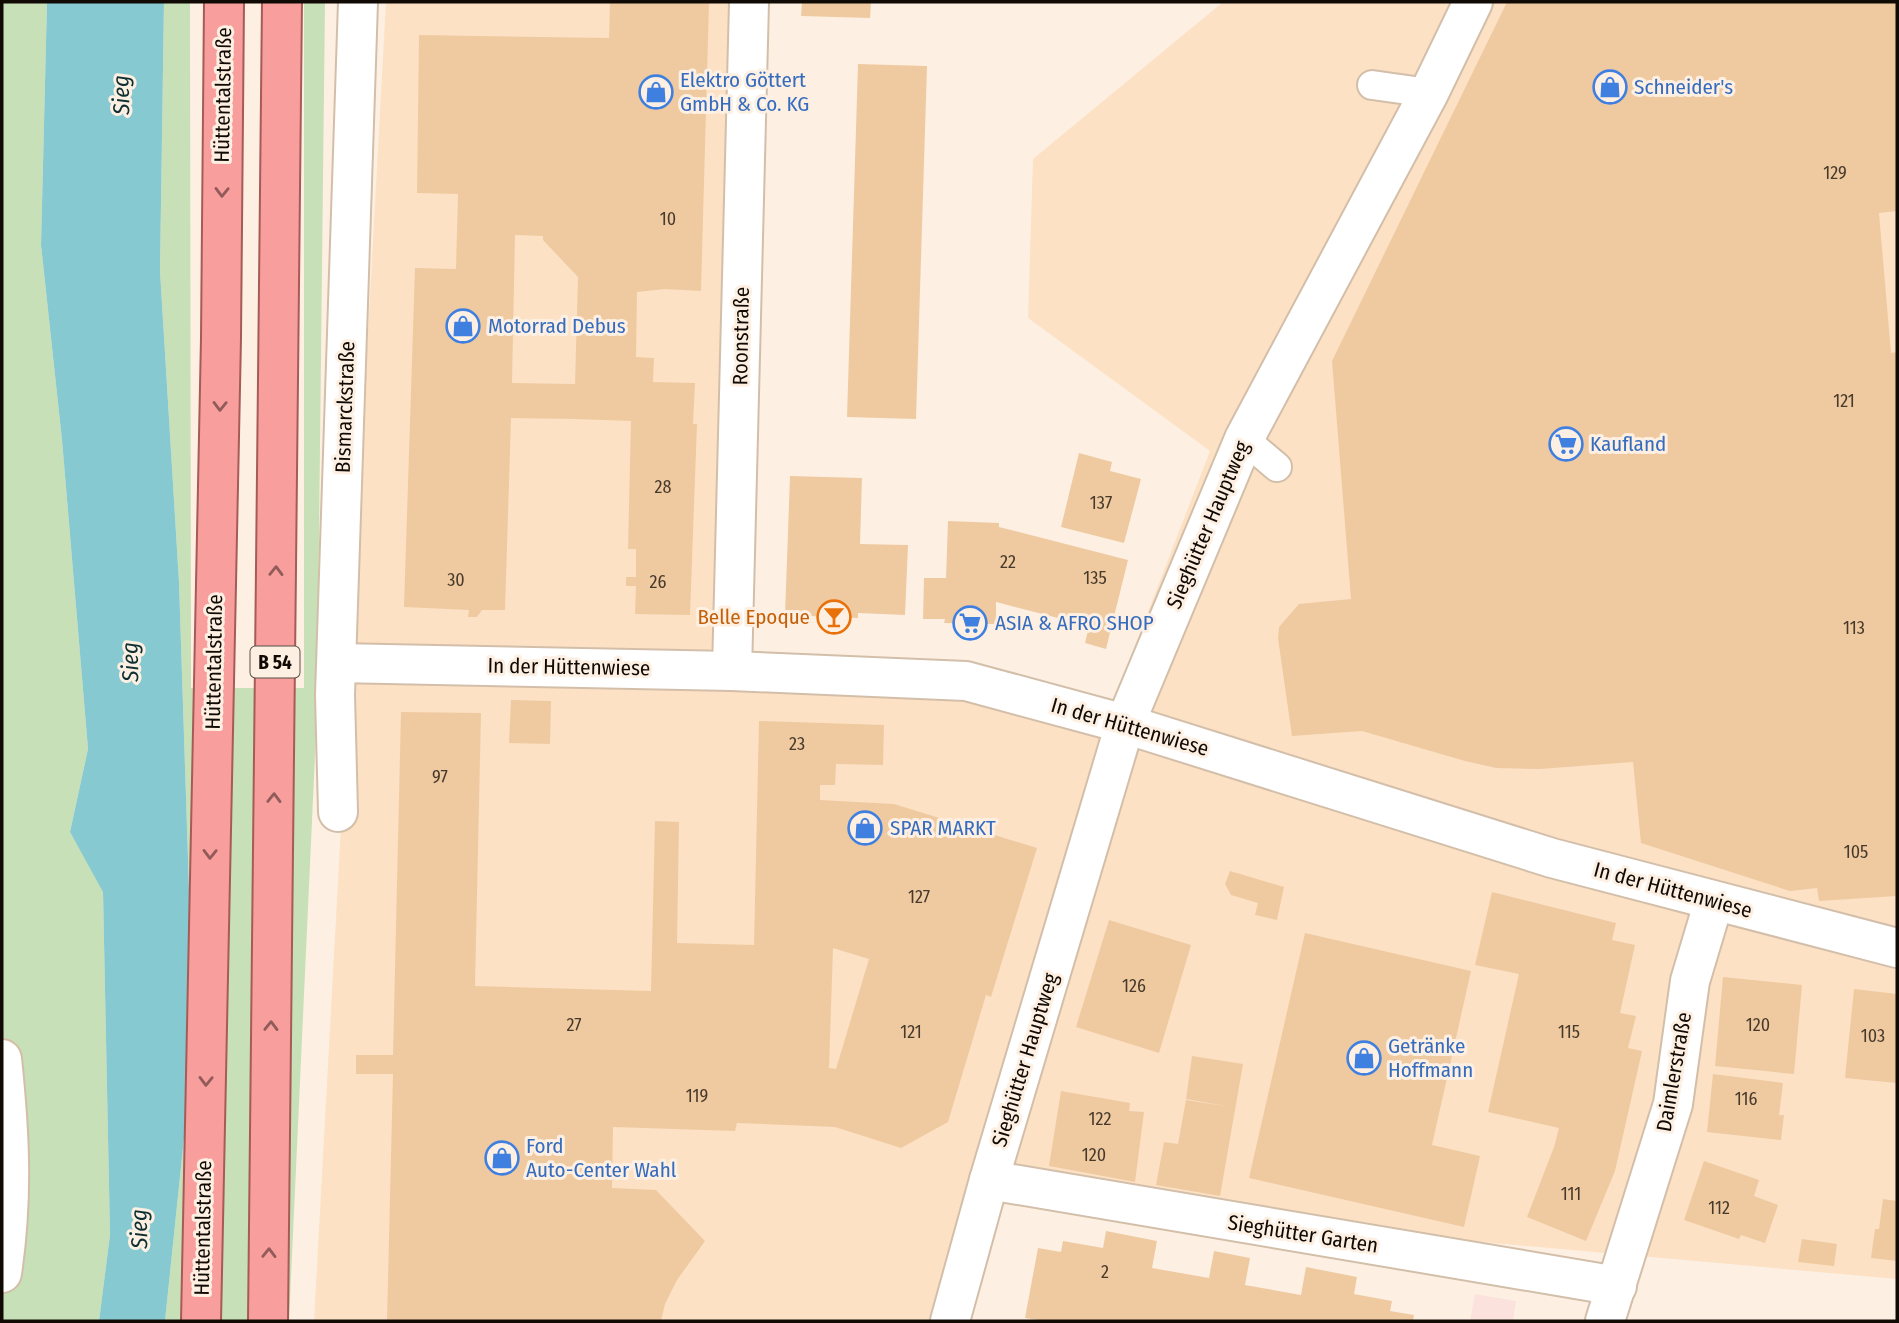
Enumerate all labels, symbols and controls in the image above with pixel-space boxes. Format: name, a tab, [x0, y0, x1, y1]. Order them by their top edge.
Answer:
street label: Hüttentalstraße	[209, 27, 237, 163]
place label: Elektro Göttert GmbH & Co. KG	[680, 67, 809, 117]
shop icon: Schneider's	[1591, 68, 1629, 106]
shop icon: Elektro Göttert GmbH & Co. KG	[637, 73, 675, 111]
place label: Schneider's	[1634, 74, 1733, 100]
water label: Sieg	[107, 75, 135, 116]
house number: 129	[1823, 162, 1847, 184]
one-way arrow	[215, 187, 230, 198]
house number: 10	[660, 208, 676, 230]
street label: Roonstraße	[727, 286, 755, 386]
shop icon: Motorrad Debus	[444, 307, 482, 345]
place label: Motorrad Debus	[488, 313, 626, 339]
street label: Bismarckstraße	[330, 341, 360, 473]
house number: 121	[1833, 390, 1855, 412]
one-way arrow	[212, 401, 227, 412]
supermarket icon: Kaufland	[1547, 425, 1585, 463]
place label: Kaufland	[1590, 431, 1666, 457]
street label: Sieghütter Hauptweg	[1161, 437, 1255, 613]
house number: 28	[655, 476, 671, 498]
house number: 137	[1090, 492, 1112, 514]
house number: 22	[1000, 551, 1016, 573]
one-way arrow	[268, 565, 284, 575]
house number: 135	[1083, 567, 1107, 589]
house number: 30	[447, 569, 465, 591]
house number: 26	[650, 571, 667, 593]
street label: Hüttentalstraße	[200, 594, 228, 730]
bar icon: Belle Epoque	[815, 598, 853, 636]
place label: Belle Epoque	[697, 604, 810, 630]
supermarket icon: ASIA & AFRO SHOP	[951, 604, 989, 642]
place label: ASIA & AFRO SHOP	[995, 610, 1154, 636]
house number: 113	[1843, 617, 1865, 639]
water label: Sieg	[116, 642, 144, 683]
road number: B 54	[250, 646, 300, 678]
street label: In der Hüttenwiese	[487, 653, 651, 681]
street label: In der Hüttenwiese	[1048, 692, 1212, 762]
house number: 23	[789, 733, 805, 755]
house number: 97	[432, 766, 448, 788]
one-way arrow	[266, 792, 282, 803]
shop icon: SPAR MARKT	[846, 809, 884, 847]
place label: SPAR MARKT	[890, 815, 996, 841]
house number: 105	[1844, 841, 1868, 863]
one-way arrow	[203, 848, 218, 859]
street label: In der Hüttenwiese	[1591, 856, 1755, 924]
house number: 127	[908, 886, 930, 908]
street label: Sieghütter Hauptweg	[986, 970, 1064, 1150]
house number: 126	[1122, 975, 1146, 997]
street label: Daimlerstraße	[1651, 1010, 1697, 1134]
house number: 27	[566, 1014, 582, 1036]
house number: 120	[1746, 1014, 1770, 1036]
one-way arrow	[263, 1020, 279, 1030]
house number: 121	[900, 1021, 922, 1043]
house number: 115	[1558, 1021, 1580, 1043]
house number: 103	[1861, 1025, 1885, 1047]
place label: Getränke Hoffmann	[1388, 1033, 1473, 1083]
shop icon: Getränke Hoffmann	[1345, 1039, 1383, 1077]
one-way arrow	[198, 1076, 213, 1087]
house number: 119	[686, 1085, 708, 1107]
house number: 116	[1735, 1088, 1757, 1110]
house number: 122	[1089, 1108, 1112, 1130]
place label: Ford Auto-Center Wahl	[526, 1133, 677, 1183]
shop icon: Ford Auto-Center Wahl	[483, 1139, 521, 1177]
house number: 120	[1082, 1144, 1106, 1166]
street label: Hüttentalstraße	[189, 1160, 217, 1296]
house number: 111	[1561, 1183, 1581, 1205]
house number: 112	[1708, 1197, 1730, 1219]
water label: Sieg	[125, 1209, 153, 1250]
street label: Sieghütter Garten	[1226, 1209, 1380, 1259]
one-way arrow	[261, 1247, 277, 1258]
house number: 2	[1101, 1261, 1109, 1283]

